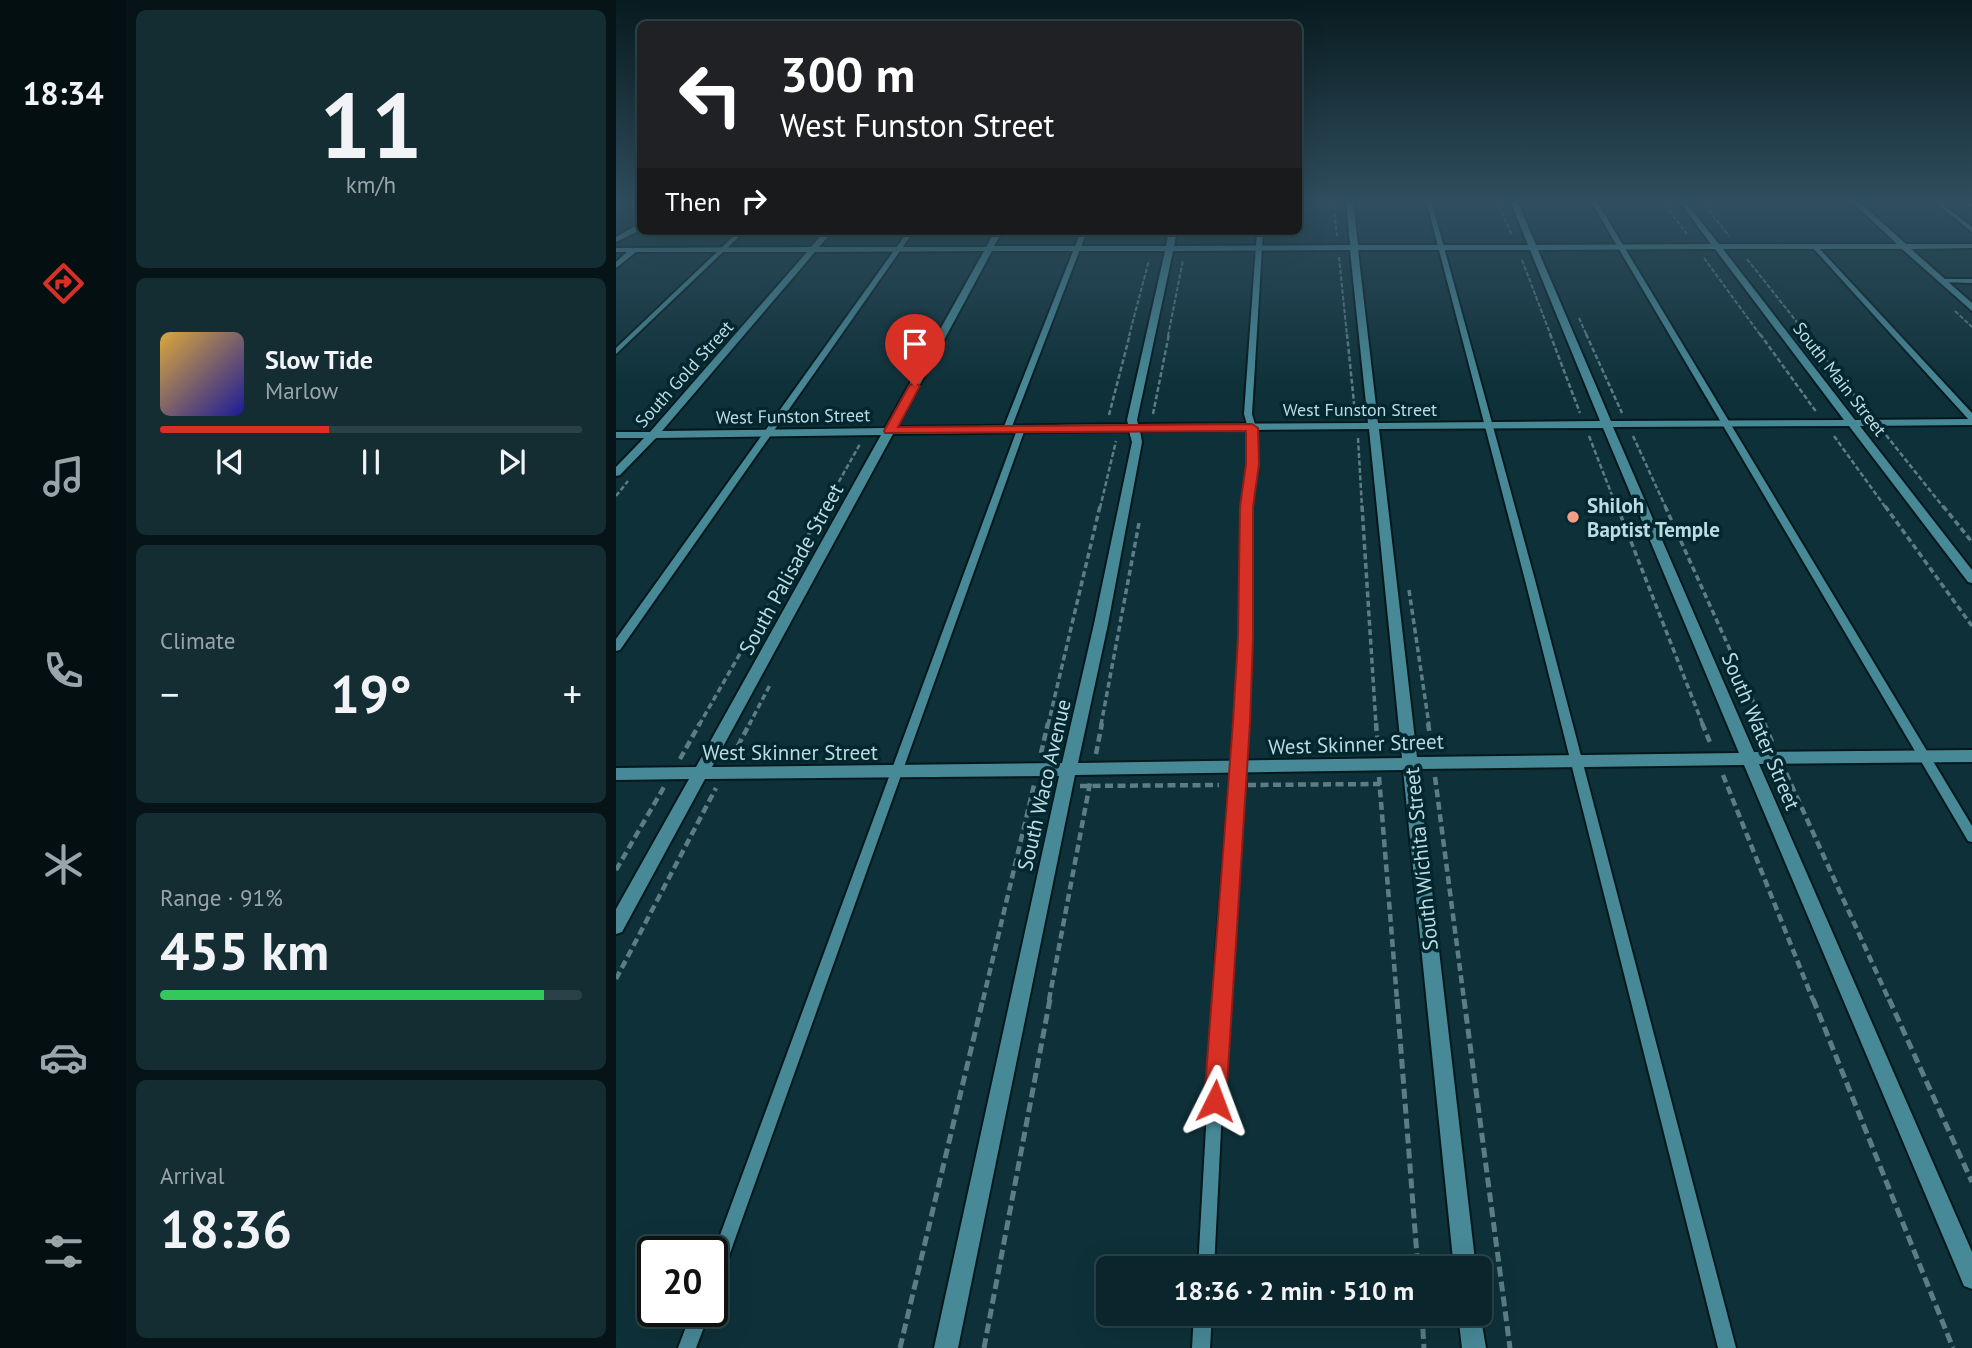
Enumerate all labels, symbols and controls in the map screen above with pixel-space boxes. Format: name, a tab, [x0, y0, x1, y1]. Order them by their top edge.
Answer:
text: 300 m	[780, 42, 915, 106]
icon: left	[665, 49, 756, 140]
text: 11	[319, 65, 423, 183]
text: 18:34	[22, 72, 104, 114]
text: West Funston Street	[780, 104, 1054, 146]
text: km/h	[346, 170, 396, 199]
icon: right	[735, 182, 773, 220]
text: Then	[665, 185, 721, 218]
icon: directions	[39, 259, 88, 308]
pin	[885, 314, 945, 386]
street label: South Gold Street	[630, 316, 738, 432]
street label: South Main Street	[1788, 317, 1892, 441]
icon: arrive	[896, 325, 934, 363]
text: Slow Tide	[265, 343, 373, 376]
text: Marlow	[265, 376, 338, 405]
street label: West Funston Street	[1283, 398, 1437, 421]
street label: West Funston Street	[716, 403, 870, 429]
icon: previous	[211, 443, 249, 481]
icon: pause	[352, 443, 390, 481]
icon: next	[493, 443, 531, 481]
icon: music	[39, 452, 88, 501]
street label: South Palisade Street	[733, 479, 849, 659]
place label: Shiloh Baptist Temple	[1587, 492, 1720, 543]
marker: Shiloh Baptist Temple	[1565, 509, 1581, 525]
text: Climate	[160, 626, 235, 655]
icon: phone	[39, 646, 88, 695]
street label: South Water Street	[1716, 648, 1806, 814]
text: 19°	[330, 660, 412, 727]
text: −	[160, 669, 179, 718]
text: +	[563, 669, 582, 718]
street label: South Waco Avenue	[1011, 697, 1077, 873]
street label: West Skinner Street	[1268, 727, 1444, 761]
street label: West Skinner Street	[702, 739, 878, 766]
street label: South Wichita Street	[1398, 766, 1444, 952]
icon: climate	[39, 840, 88, 889]
text: Range · 91%	[160, 883, 283, 912]
text: 455 km	[160, 917, 329, 984]
icon: car	[39, 1033, 88, 1082]
position arrow	[1178, 1064, 1252, 1138]
text: Arrival	[160, 1161, 224, 1190]
text: 18:36	[160, 1195, 292, 1262]
icon: filters	[39, 1227, 88, 1276]
speed limit sign: 20	[637, 1236, 728, 1327]
text: 18:36 · 2 min · 510 m	[1174, 1274, 1414, 1307]

